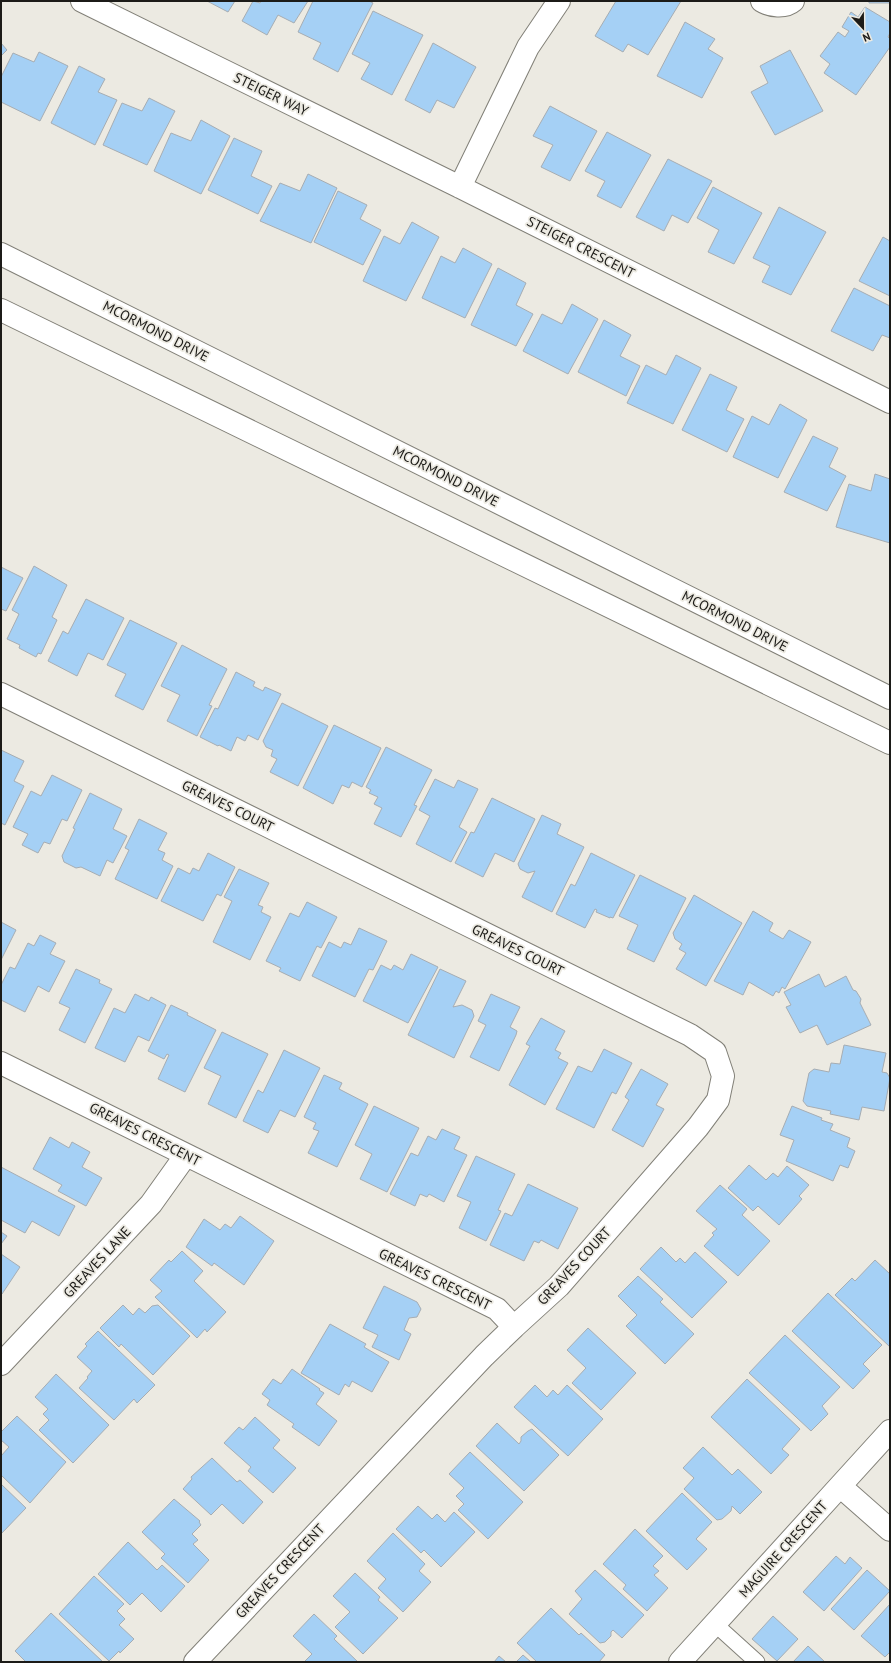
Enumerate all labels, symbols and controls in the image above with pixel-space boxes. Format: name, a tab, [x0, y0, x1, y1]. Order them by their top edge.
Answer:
north arrow	[843, 8, 883, 48]
text: N	[861, 29, 873, 45]
street label: STEIGER WAY	[231, 68, 311, 120]
street label: STEIGER CRESCENT	[524, 212, 638, 282]
street label: MCORMOND DRIVE	[100, 297, 212, 365]
street label: MCORMOND DRIVE	[390, 442, 502, 510]
street label: MCORMOND DRIVE	[679, 587, 791, 655]
street label: GREAVES COURT	[179, 776, 277, 836]
street label: GREAVES COURT	[469, 920, 567, 980]
street label: GREAVES CRESCENT	[86, 1098, 204, 1170]
street label: GREAVES LANE	[59, 1223, 135, 1301]
street label: GREAVES COURT	[533, 1223, 615, 1309]
street label: GREAVES CRESCENT	[376, 1244, 494, 1314]
street label: MAGUIRE CRESCENT	[735, 1497, 831, 1601]
street label: GREAVES CRESCENT	[232, 1520, 329, 1622]

